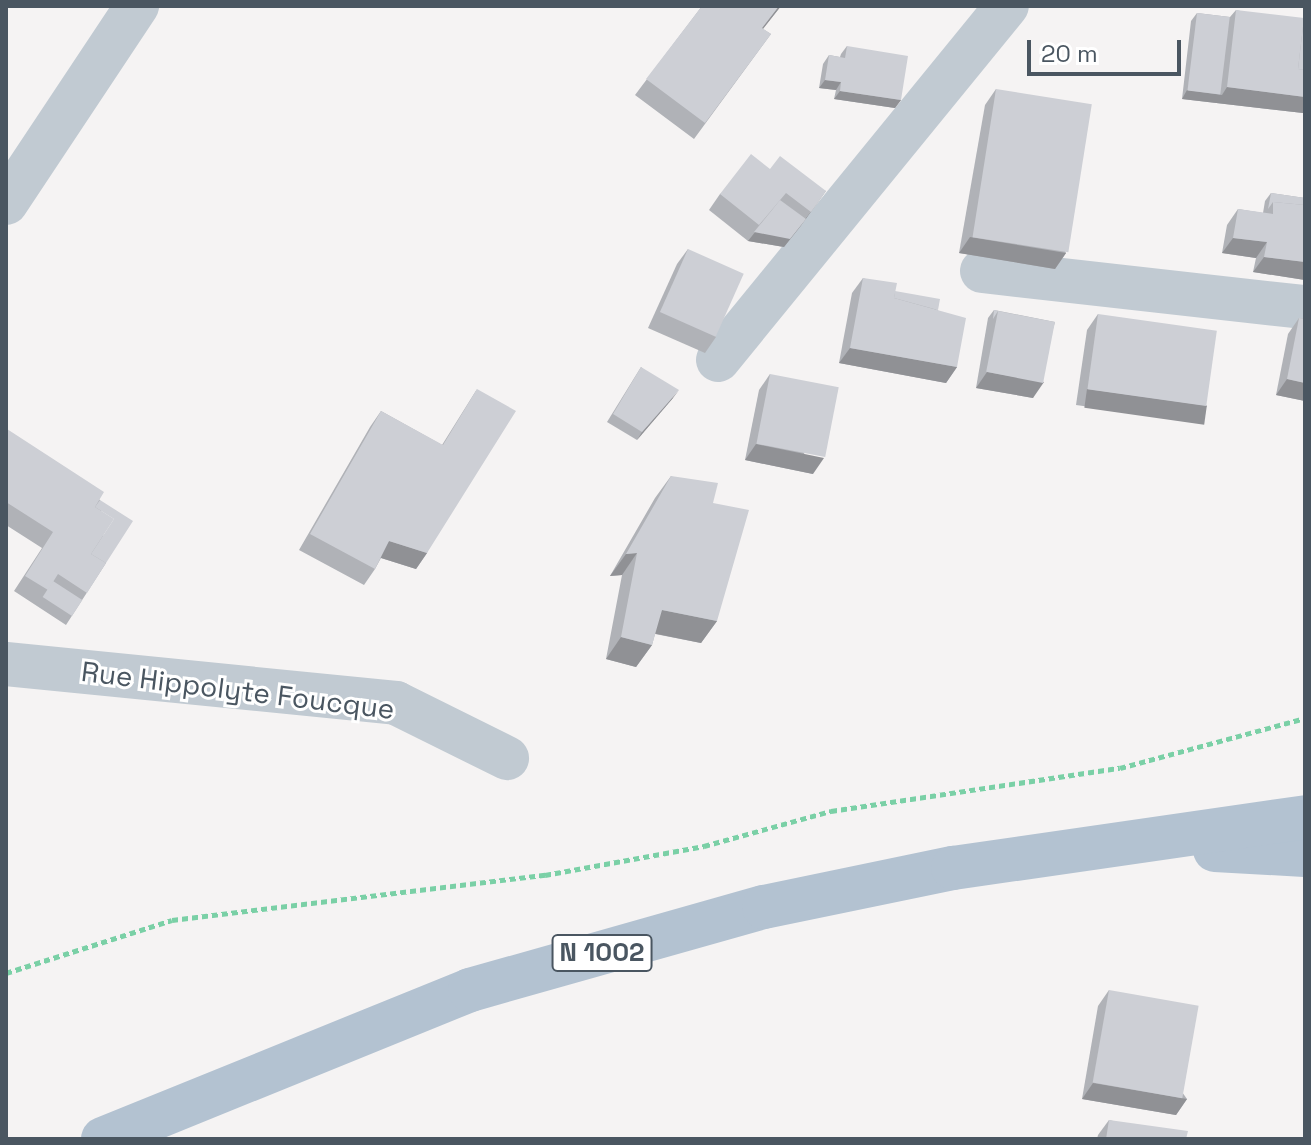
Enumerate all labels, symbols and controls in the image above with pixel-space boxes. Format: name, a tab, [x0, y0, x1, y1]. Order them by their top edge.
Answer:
scale bar	[1031, 24, 1185, 74]
text: 20 m	[1041, 38, 1098, 69]
street label: Rue Hippolyte Foucque	[80, 654, 396, 726]
road number: N 1002	[550, 931, 654, 975]

